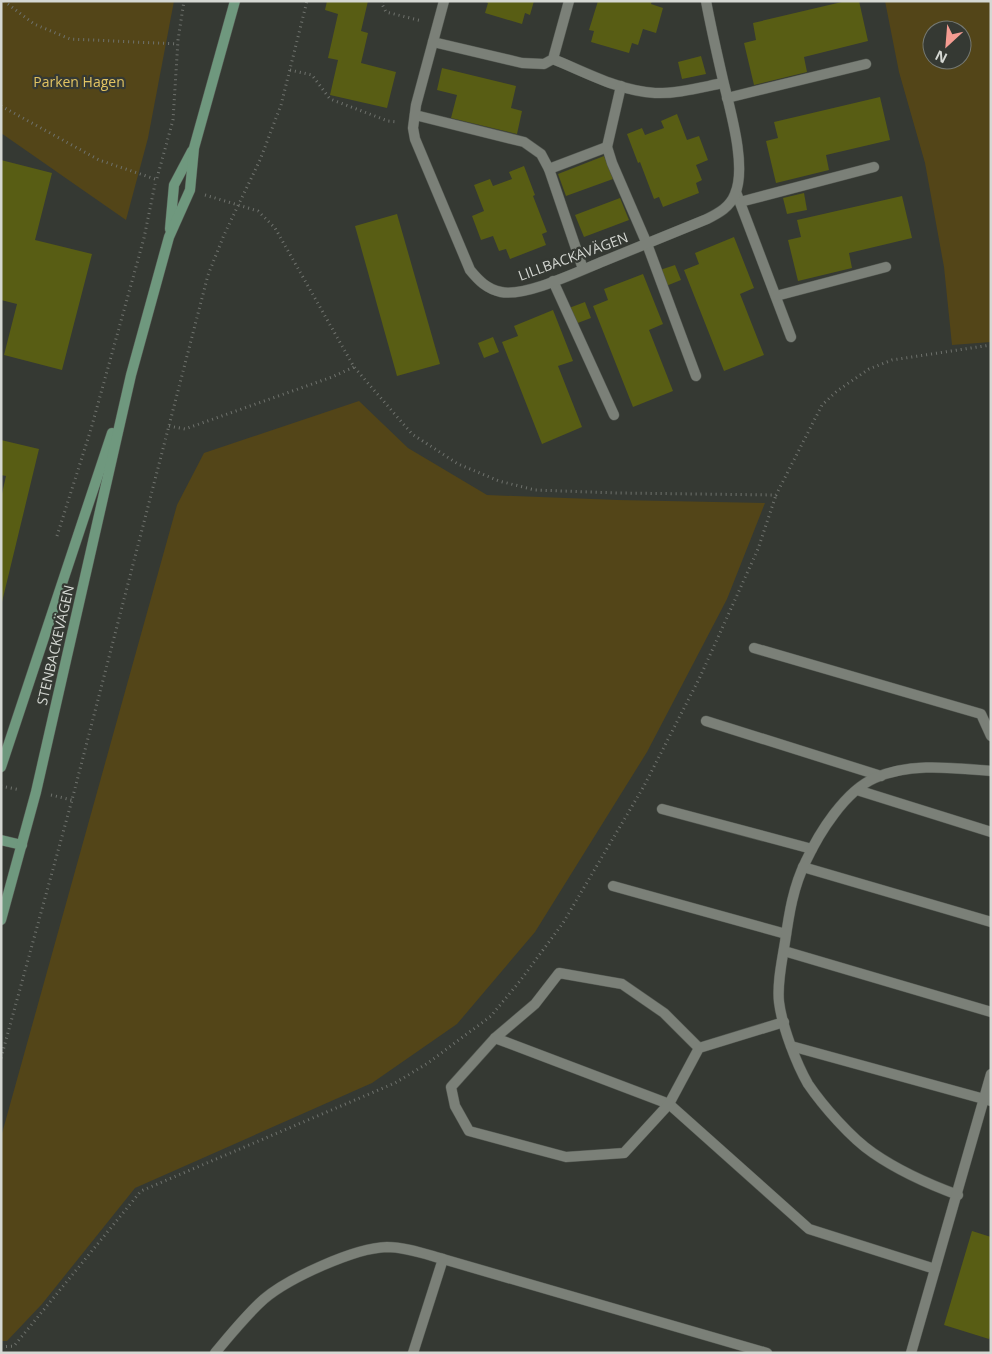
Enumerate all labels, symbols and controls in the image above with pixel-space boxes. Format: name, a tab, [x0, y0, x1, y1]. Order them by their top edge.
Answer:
north arrow	[922, 20, 972, 70]
text: N	[932, 46, 950, 68]
park label: Parken Hagen	[33, 72, 125, 91]
street label: LILLBACKAVÄGEN	[515, 227, 631, 285]
street label: STENBACKEVÄGEN	[32, 583, 78, 707]

